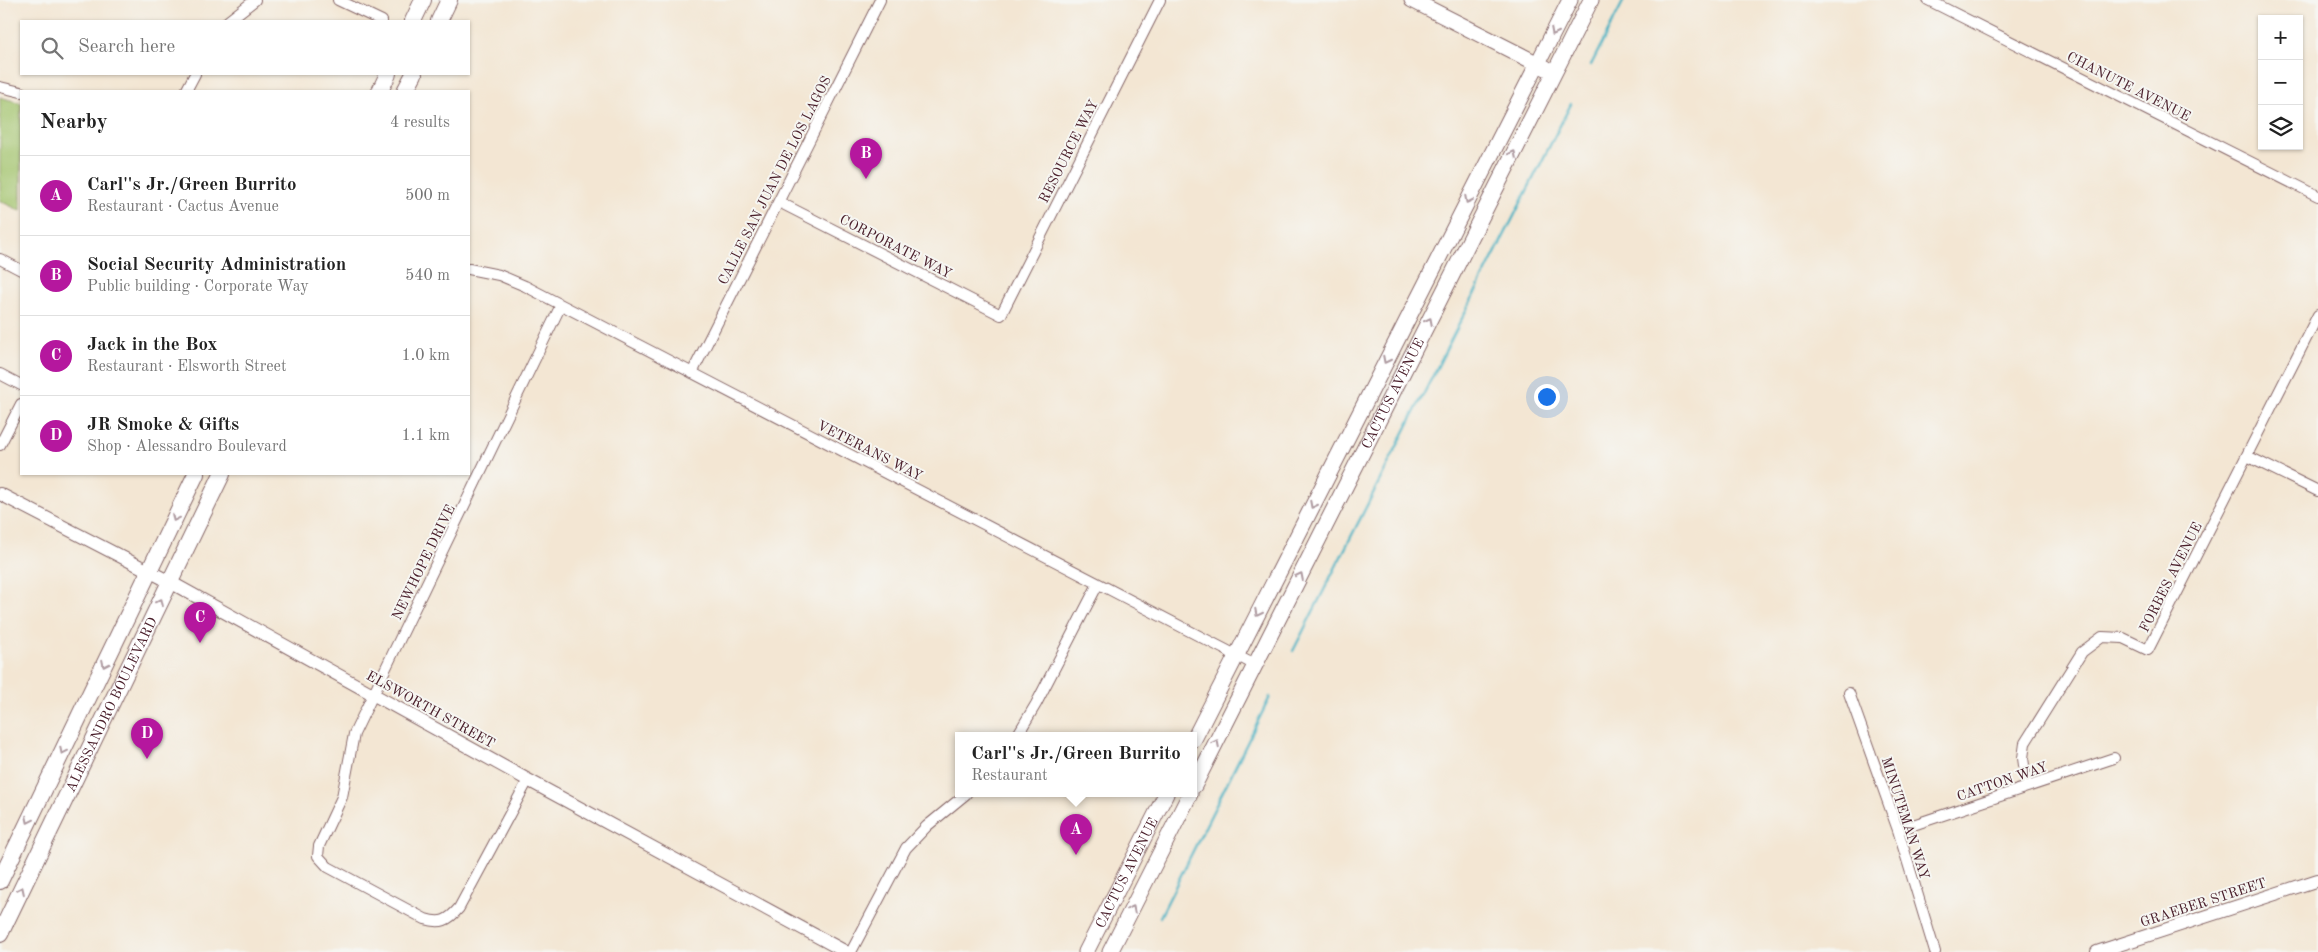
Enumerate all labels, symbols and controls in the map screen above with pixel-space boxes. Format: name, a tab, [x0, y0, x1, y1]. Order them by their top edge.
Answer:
map controls	[2258, 15, 2303, 150]
button: +	[2258, 15, 2303, 60]
search box	[20, 20, 470, 75]
one-way arrow	[1550, 27, 1560, 36]
icon: search	[38, 34, 66, 62]
text: Search here	[78, 38, 175, 57]
street label: CHANUTE AVENUE	[2065, 50, 2193, 124]
button: −	[2258, 60, 2303, 105]
street label: CALLE SAN JUAN DE LOS LAGOS	[716, 74, 834, 287]
street label: RESOURCE WAY	[1037, 98, 1101, 205]
button: layers	[2258, 105, 2303, 150]
text: Nearby	[40, 112, 108, 133]
text: 4 results	[390, 115, 450, 131]
pin: B	[850, 138, 882, 179]
one-way arrow	[1507, 150, 1517, 159]
text: Carl''s Jr./Green Burrito	[87, 176, 297, 195]
text: A	[50, 188, 62, 204]
text: 500 m	[405, 188, 450, 204]
one-way arrow	[1464, 195, 1474, 204]
text: Restaurant · Cactus Avenue	[87, 199, 279, 215]
street label: CORPORATE WAY	[837, 213, 954, 281]
text: Social Security Administration	[87, 256, 346, 275]
text: B	[50, 268, 62, 284]
text: 540 m	[405, 268, 450, 284]
text: Public building · Corporate Way	[87, 279, 309, 295]
one-way arrow	[1423, 318, 1433, 327]
text: Jack in the Box	[87, 336, 217, 355]
street label: CACTUS AVENUE	[1360, 336, 1427, 451]
text: C	[51, 348, 61, 364]
text: 1.0 km	[401, 348, 450, 364]
one-way arrow	[1382, 355, 1392, 364]
text: Restaurant · Elsworth Street	[87, 359, 287, 375]
your location	[1534, 384, 1560, 410]
text: JR Smoke & Gifts	[87, 416, 239, 435]
street label: VETERANS WAY	[815, 418, 925, 484]
text: D	[50, 428, 62, 444]
text: 1.1 km	[401, 428, 450, 444]
text: Shop · Alessandro Boulevard	[87, 439, 287, 455]
one-way arrow	[1309, 500, 1319, 509]
street label: NEWHOPE DRIVE	[390, 503, 458, 622]
one-way arrow	[171, 512, 181, 521]
street label: FORBES AVENUE	[2137, 520, 2205, 635]
one-way arrow	[1294, 572, 1304, 581]
one-way arrow	[154, 598, 164, 607]
pin: C	[184, 602, 216, 643]
one-way arrow	[1254, 608, 1264, 617]
street label: ALESSANDRO BOULEVARD	[61, 614, 161, 794]
one-way arrow	[100, 659, 111, 668]
street label: ELSWORTH STREET	[364, 669, 497, 751]
pin: D	[131, 718, 163, 759]
popup	[955, 732, 1197, 797]
one-way arrow	[1209, 739, 1219, 748]
text: Carl''s Jr./Green Burrito	[971, 745, 1181, 764]
one-way arrow	[58, 746, 69, 755]
street label: MINUTEMAN WAY	[1879, 755, 1931, 881]
street label: CATTON WAY	[1955, 760, 2049, 804]
text: Restaurant	[971, 768, 1048, 784]
pin: A	[1060, 814, 1092, 855]
one-way arrow	[25, 815, 36, 824]
street label: CACTUS AVENUE	[1093, 816, 1161, 931]
street label: GRAEBER STREET	[2138, 876, 2268, 930]
one-way arrow	[15, 886, 25, 895]
one-way arrow	[1126, 905, 1136, 914]

